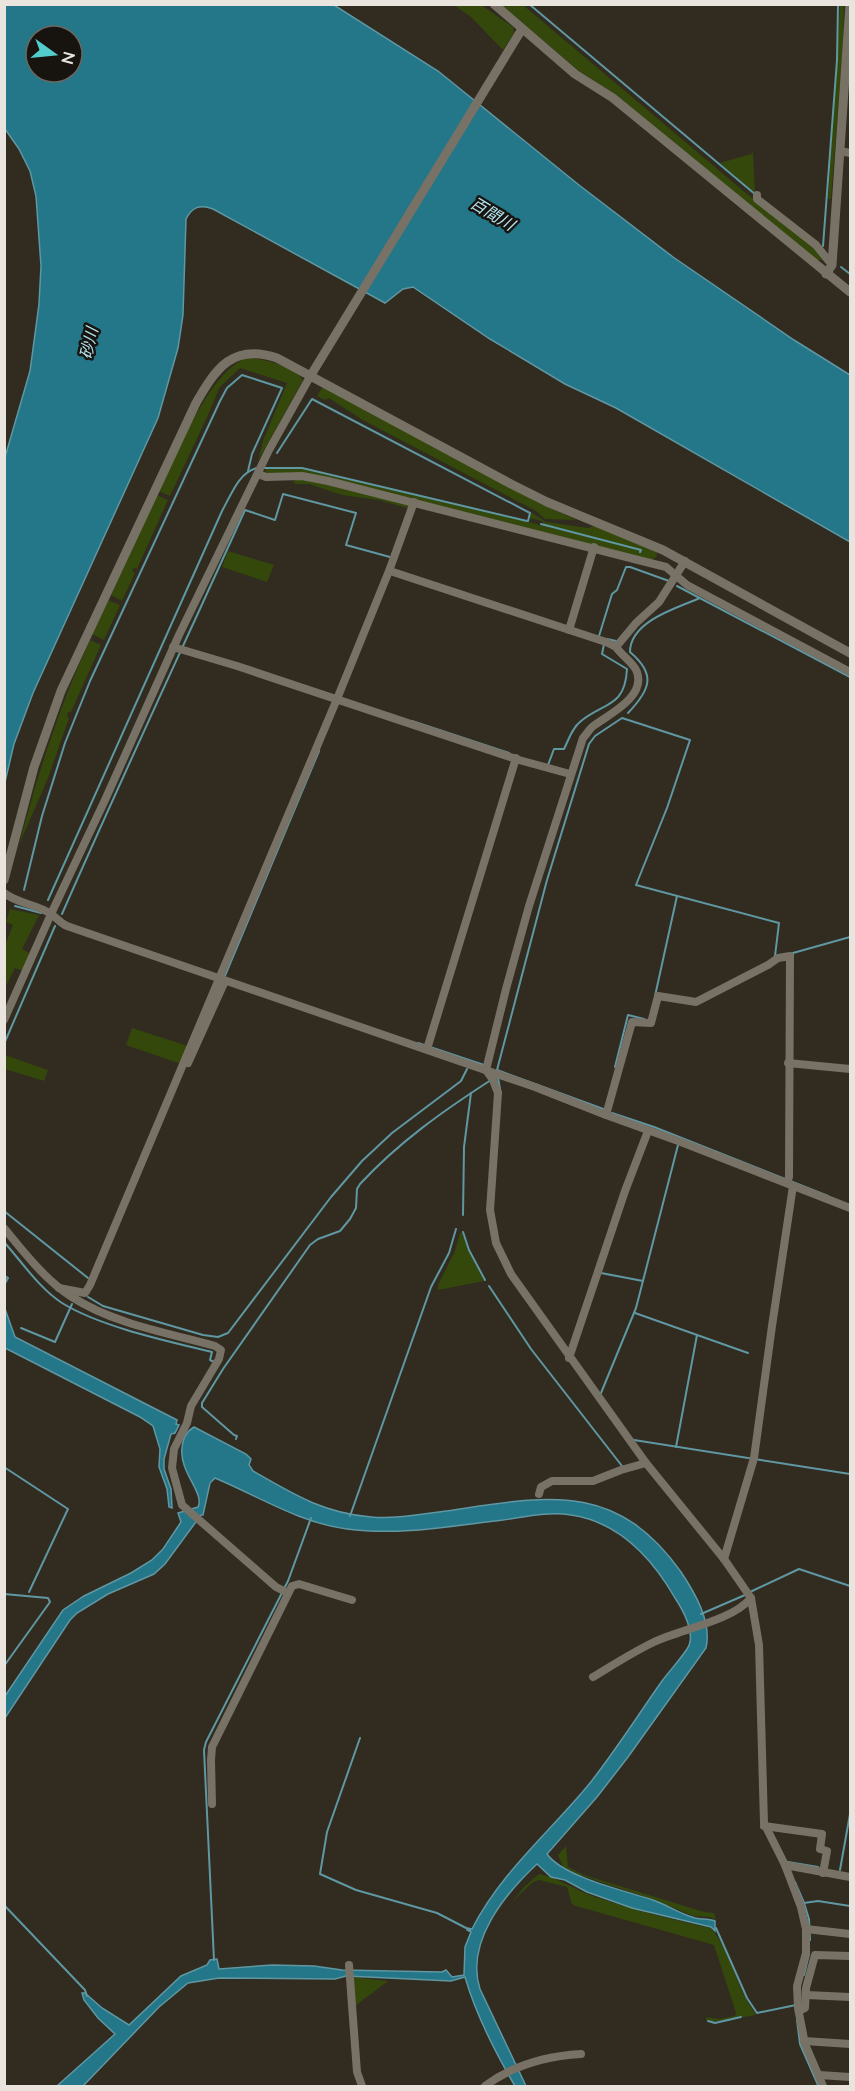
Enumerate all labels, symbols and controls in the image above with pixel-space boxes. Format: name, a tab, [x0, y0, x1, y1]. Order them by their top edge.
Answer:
north arrow	[24, 24, 84, 84]
text: N	[58, 50, 80, 66]
water label: 百間川	[468, 192, 520, 235]
water label: 砂川	[75, 323, 101, 361]

